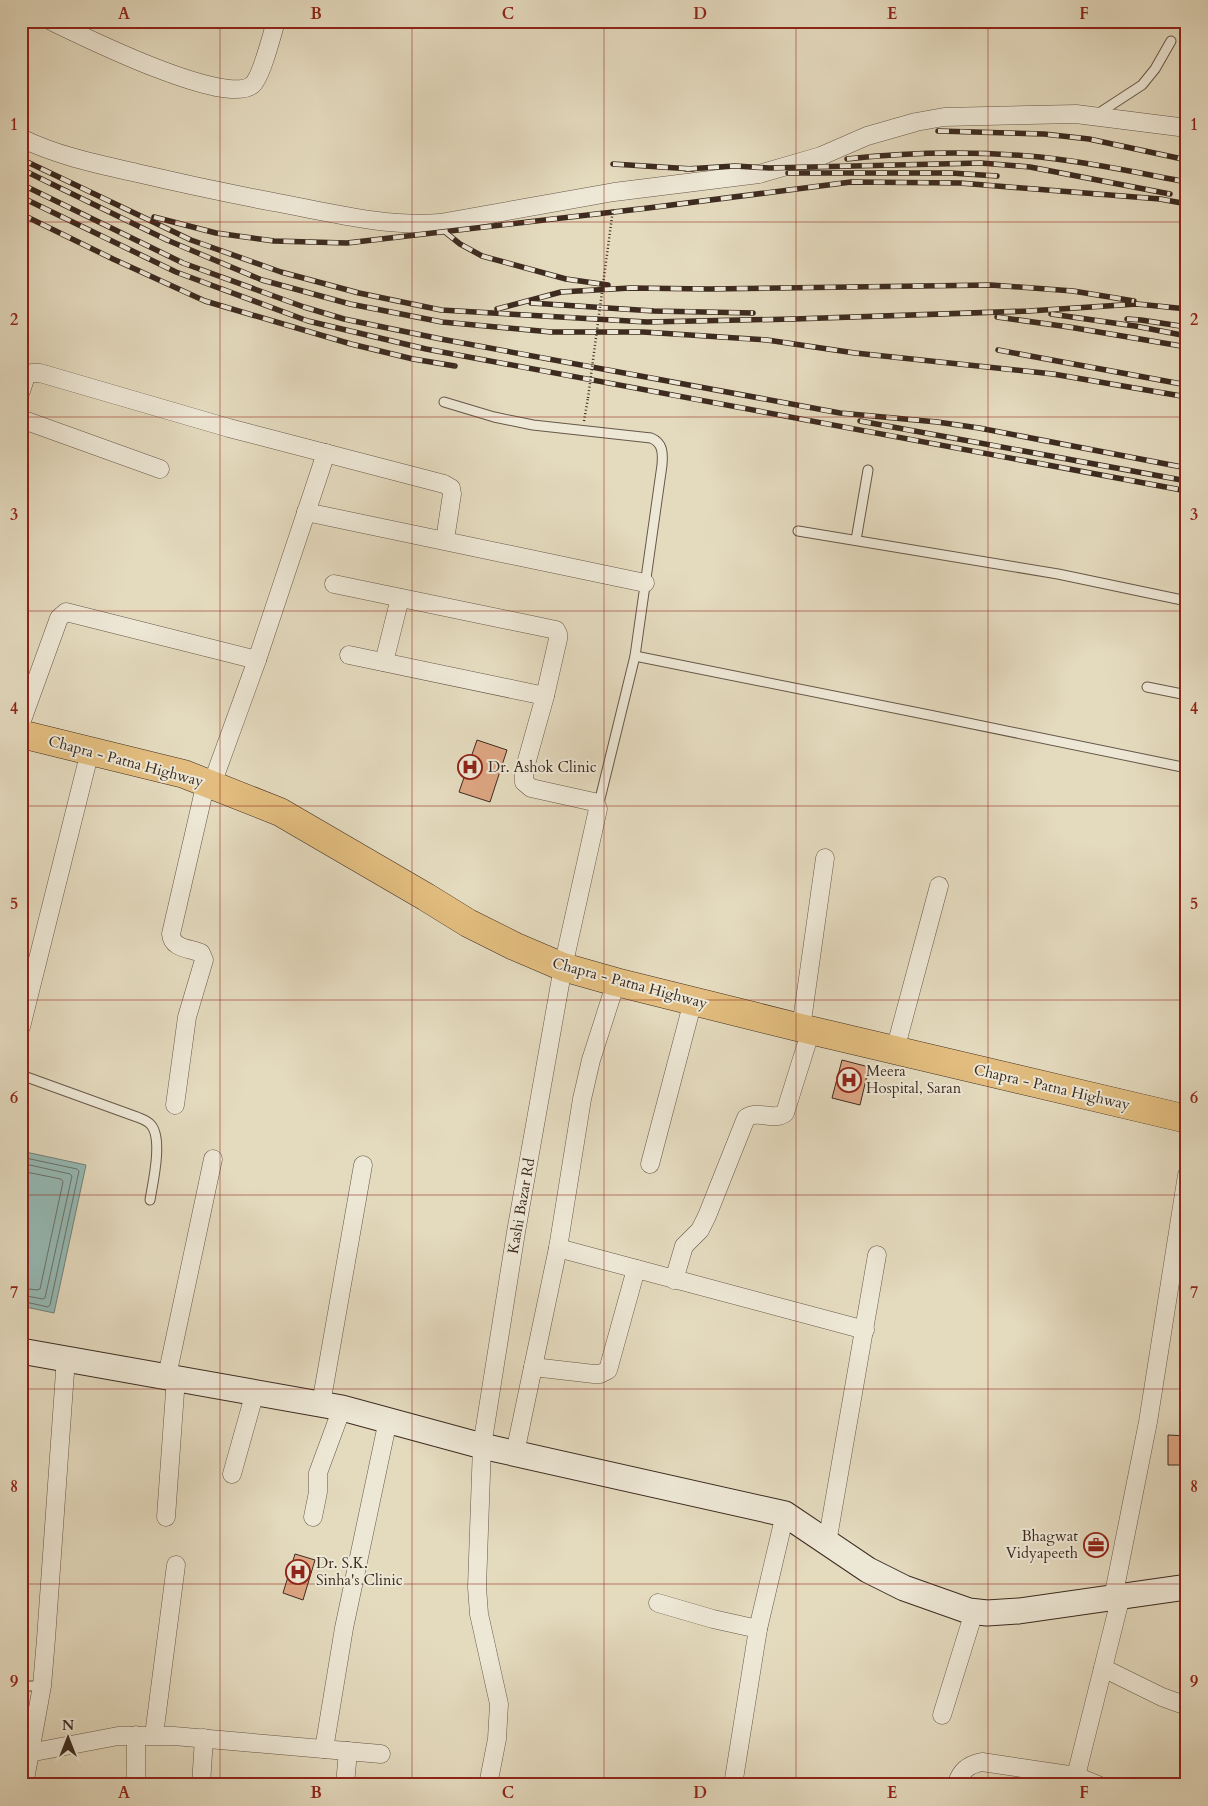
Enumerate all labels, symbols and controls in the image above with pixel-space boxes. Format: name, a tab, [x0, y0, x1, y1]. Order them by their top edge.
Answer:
text: A	[118, 3, 130, 25]
text: B	[310, 3, 322, 25]
text: C	[502, 3, 514, 25]
text: D	[693, 3, 707, 25]
text: E	[887, 3, 897, 25]
text: F	[1079, 3, 1089, 25]
text: 1	[10, 114, 18, 136]
text: 1	[1190, 114, 1198, 136]
text: 2	[10, 309, 18, 331]
text: 2	[1190, 309, 1198, 331]
text: 3	[10, 504, 18, 526]
text: 3	[1190, 504, 1198, 526]
text: 4	[10, 698, 18, 720]
text: 4	[1190, 698, 1198, 720]
street label: Chapra - Patna Highway	[46, 731, 206, 791]
hospital icon: Dr. Ashok Clinic	[457, 754, 483, 780]
place label: Dr. Ashok Clinic	[488, 757, 597, 777]
text: 5	[10, 893, 18, 915]
text: 5	[1190, 893, 1198, 915]
street label: Chapra - Patna Highway	[550, 953, 710, 1013]
street label: Chapra - Patna Highway	[972, 1059, 1132, 1115]
place label: Meera Hospital, Saran	[866, 1061, 962, 1098]
hospital icon: Meera Hospital, Saran	[836, 1067, 862, 1093]
text: 6	[10, 1087, 18, 1109]
text: 6	[1190, 1087, 1198, 1109]
street label: Kashi Bazar Rd	[503, 1157, 539, 1255]
text: 7	[10, 1282, 18, 1304]
text: 7	[1190, 1282, 1198, 1304]
text: 8	[10, 1476, 18, 1498]
text: 8	[1190, 1476, 1198, 1498]
place label: Bhagwat Vidyapeeth	[1006, 1526, 1079, 1563]
office icon: Bhagwat Vidyapeeth	[1083, 1532, 1109, 1558]
place label: Dr. S.K. Sinha's Clinic	[316, 1553, 403, 1590]
hospital icon: Dr. S.K. Sinha's Clinic	[285, 1559, 311, 1585]
text: 9	[10, 1671, 18, 1693]
text: 9	[1190, 1671, 1198, 1693]
north arrow	[42, 1714, 92, 1764]
text: N	[62, 1716, 74, 1735]
text: A	[118, 1782, 130, 1804]
text: B	[310, 1782, 322, 1804]
text: C	[502, 1782, 514, 1804]
text: D	[693, 1782, 707, 1804]
text: E	[887, 1782, 897, 1804]
text: F	[1079, 1782, 1089, 1804]

